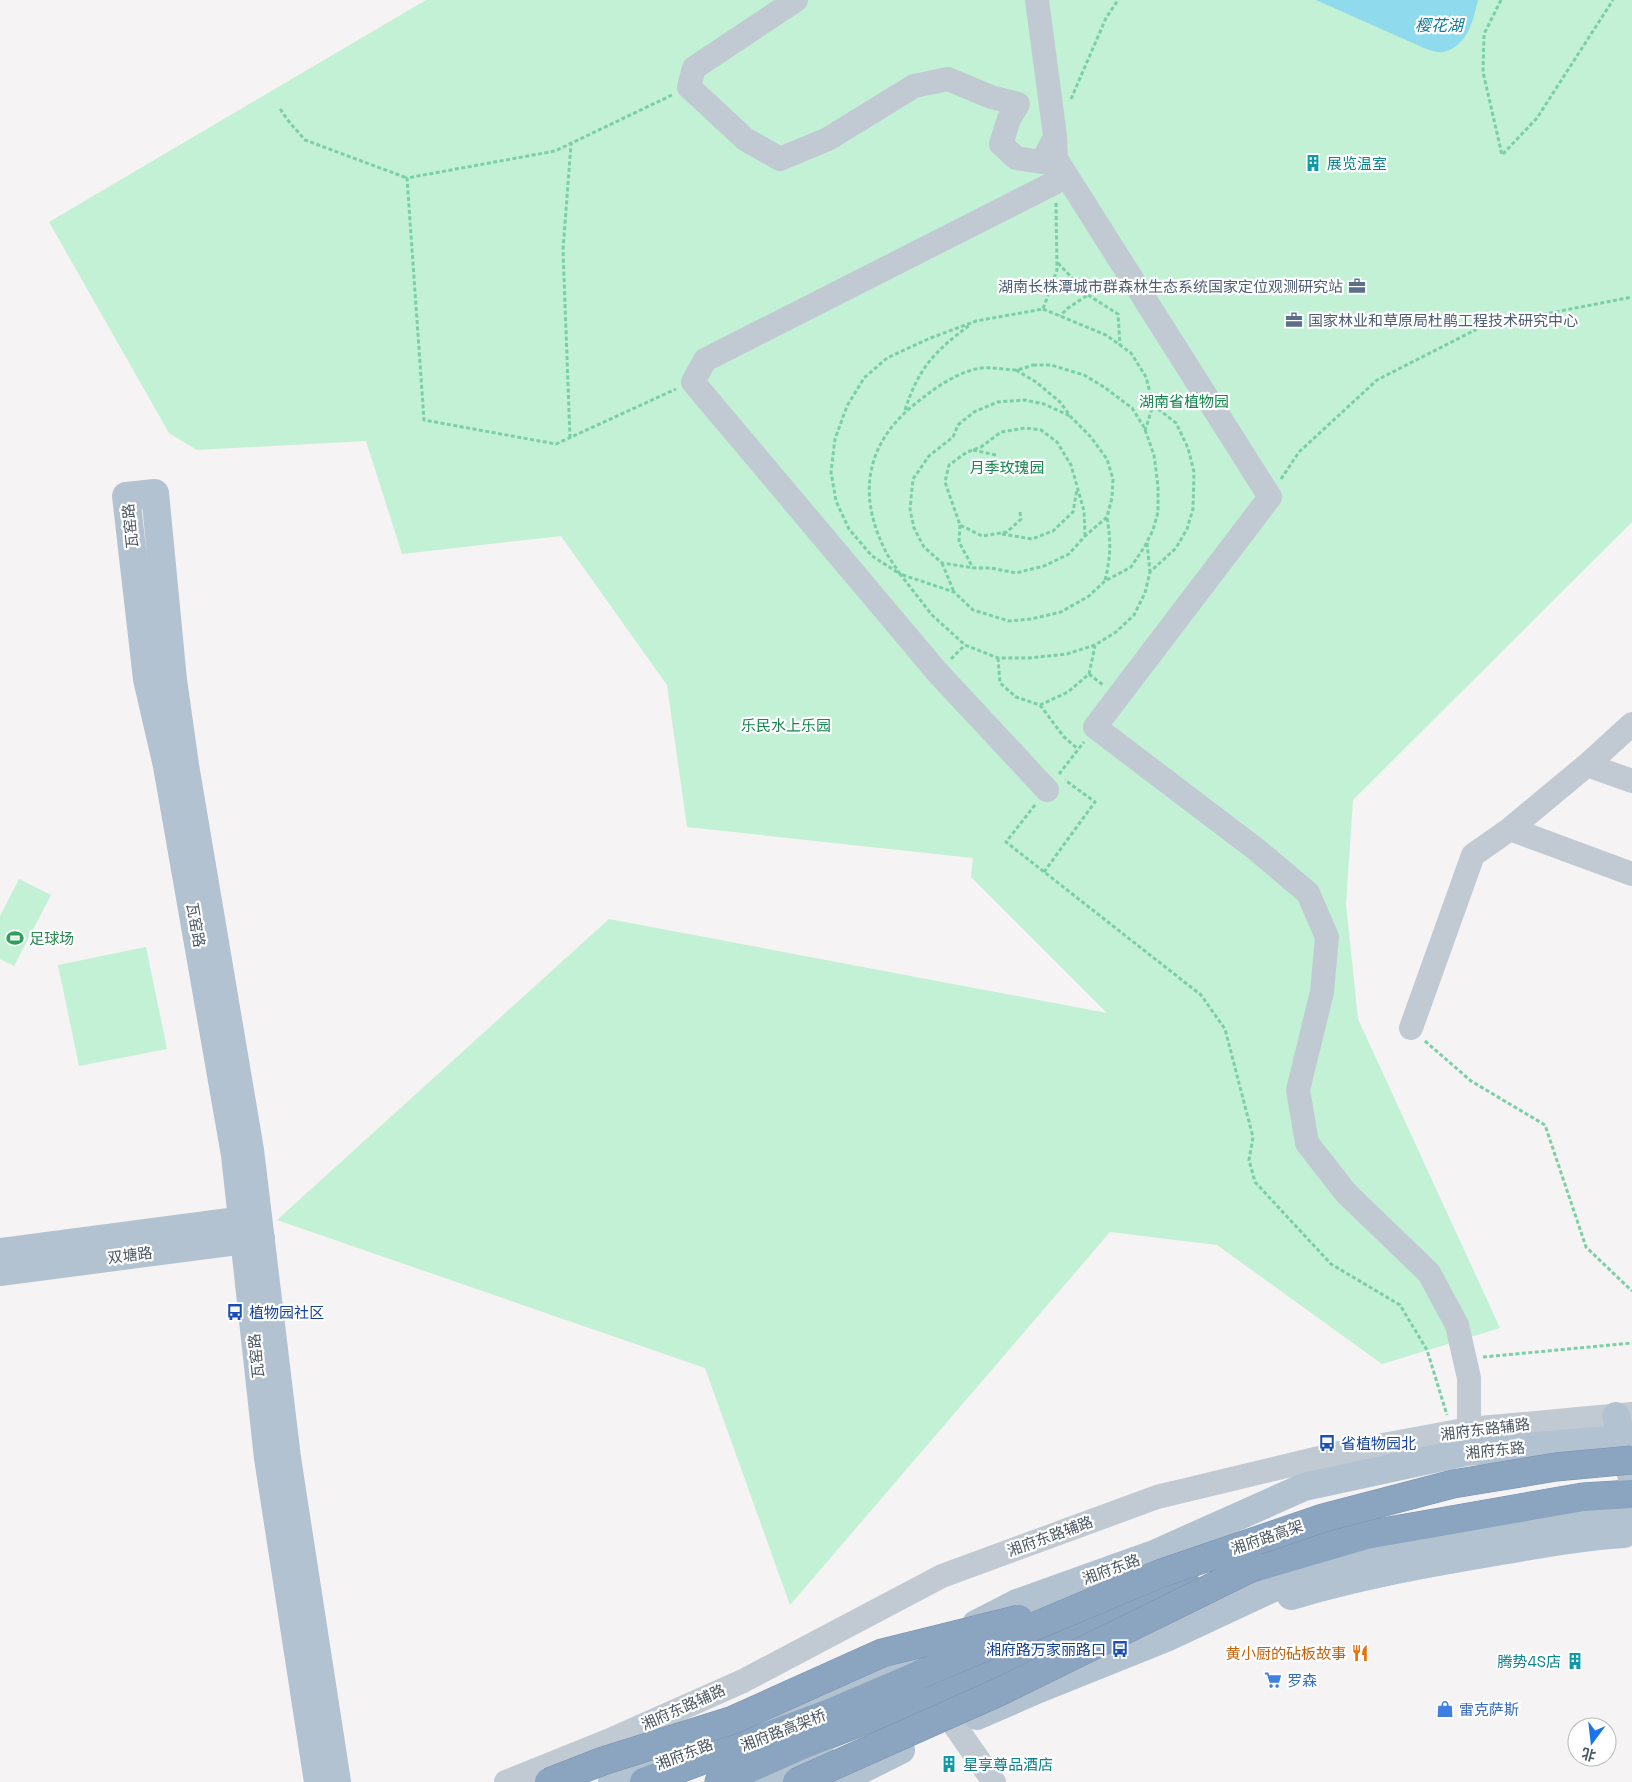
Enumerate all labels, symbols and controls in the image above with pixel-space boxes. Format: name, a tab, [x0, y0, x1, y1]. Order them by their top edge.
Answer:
water label: 樱花湖	[1415, 15, 1466, 36]
building icon: 展览温室	[1303, 153, 1323, 173]
place label: 展览温室	[1327, 154, 1387, 173]
office icon: 湖南长株潭城市群森林生态系统国家定位观测研究站	[1347, 276, 1367, 296]
place label: 湖南长株潭城市群森林生态系统国家定位观测研究站	[998, 277, 1343, 296]
office icon: 国家林业和草原局杜鹃工程技术研究中心	[1284, 310, 1304, 330]
place label: 国家林业和草原局杜鹃工程技术研究中心	[1308, 311, 1578, 330]
park label: 湖南省植物园	[1139, 392, 1229, 411]
park label: 月季玫瑰园	[969, 458, 1045, 477]
street label: 瓦窑路	[118, 503, 142, 549]
park label: 乐民水上乐园	[741, 716, 831, 735]
street label: 瓦窑路	[183, 901, 209, 949]
sports icon: 足球场	[5, 928, 25, 948]
place label: 足球场	[29, 929, 74, 948]
street label: 双塘路	[107, 1243, 153, 1267]
bus stop icon: 植物园社区	[225, 1302, 245, 1322]
place label: 植物园社区	[249, 1303, 324, 1322]
street label: 瓦窑路	[244, 1333, 268, 1379]
street label: 湘府东路辅路	[1439, 1414, 1531, 1444]
bus stop icon: 省植物园北	[1317, 1433, 1337, 1453]
place label: 省植物园北	[1341, 1434, 1416, 1453]
street label: 湘府东路	[1464, 1437, 1526, 1463]
street label: 湘府东路辅路	[1004, 1512, 1096, 1560]
street label: 湘府路高架	[1228, 1516, 1306, 1558]
street label: 湘府东路	[1080, 1550, 1142, 1588]
bus stop icon: 湘府路万家丽路口	[1110, 1639, 1130, 1659]
place label: 湘府路万家丽路口	[986, 1640, 1106, 1659]
restaurant icon: 黄小厨的砧板故事	[1350, 1643, 1370, 1663]
place label: 黄小厨的砧板故事	[1226, 1644, 1346, 1663]
building icon: 腾势4S店	[1565, 1651, 1585, 1671]
place label: 腾势4S店	[1497, 1652, 1561, 1671]
supermarket icon: 罗森	[1263, 1670, 1283, 1690]
place label: 罗森	[1287, 1671, 1317, 1690]
street label: 湘府东路辅路	[638, 1680, 728, 1734]
shop icon: 雷克萨斯	[1435, 1699, 1455, 1719]
place label: 雷克萨斯	[1459, 1700, 1519, 1719]
street label: 湘府路高架桥	[738, 1705, 828, 1755]
north arrow	[1567, 1717, 1617, 1767]
street label: 湘府东路	[653, 1734, 715, 1774]
text: 北	[1580, 1744, 1598, 1765]
building icon: 星享尊品酒店	[939, 1754, 959, 1774]
place label: 星享尊品酒店	[963, 1755, 1053, 1774]

